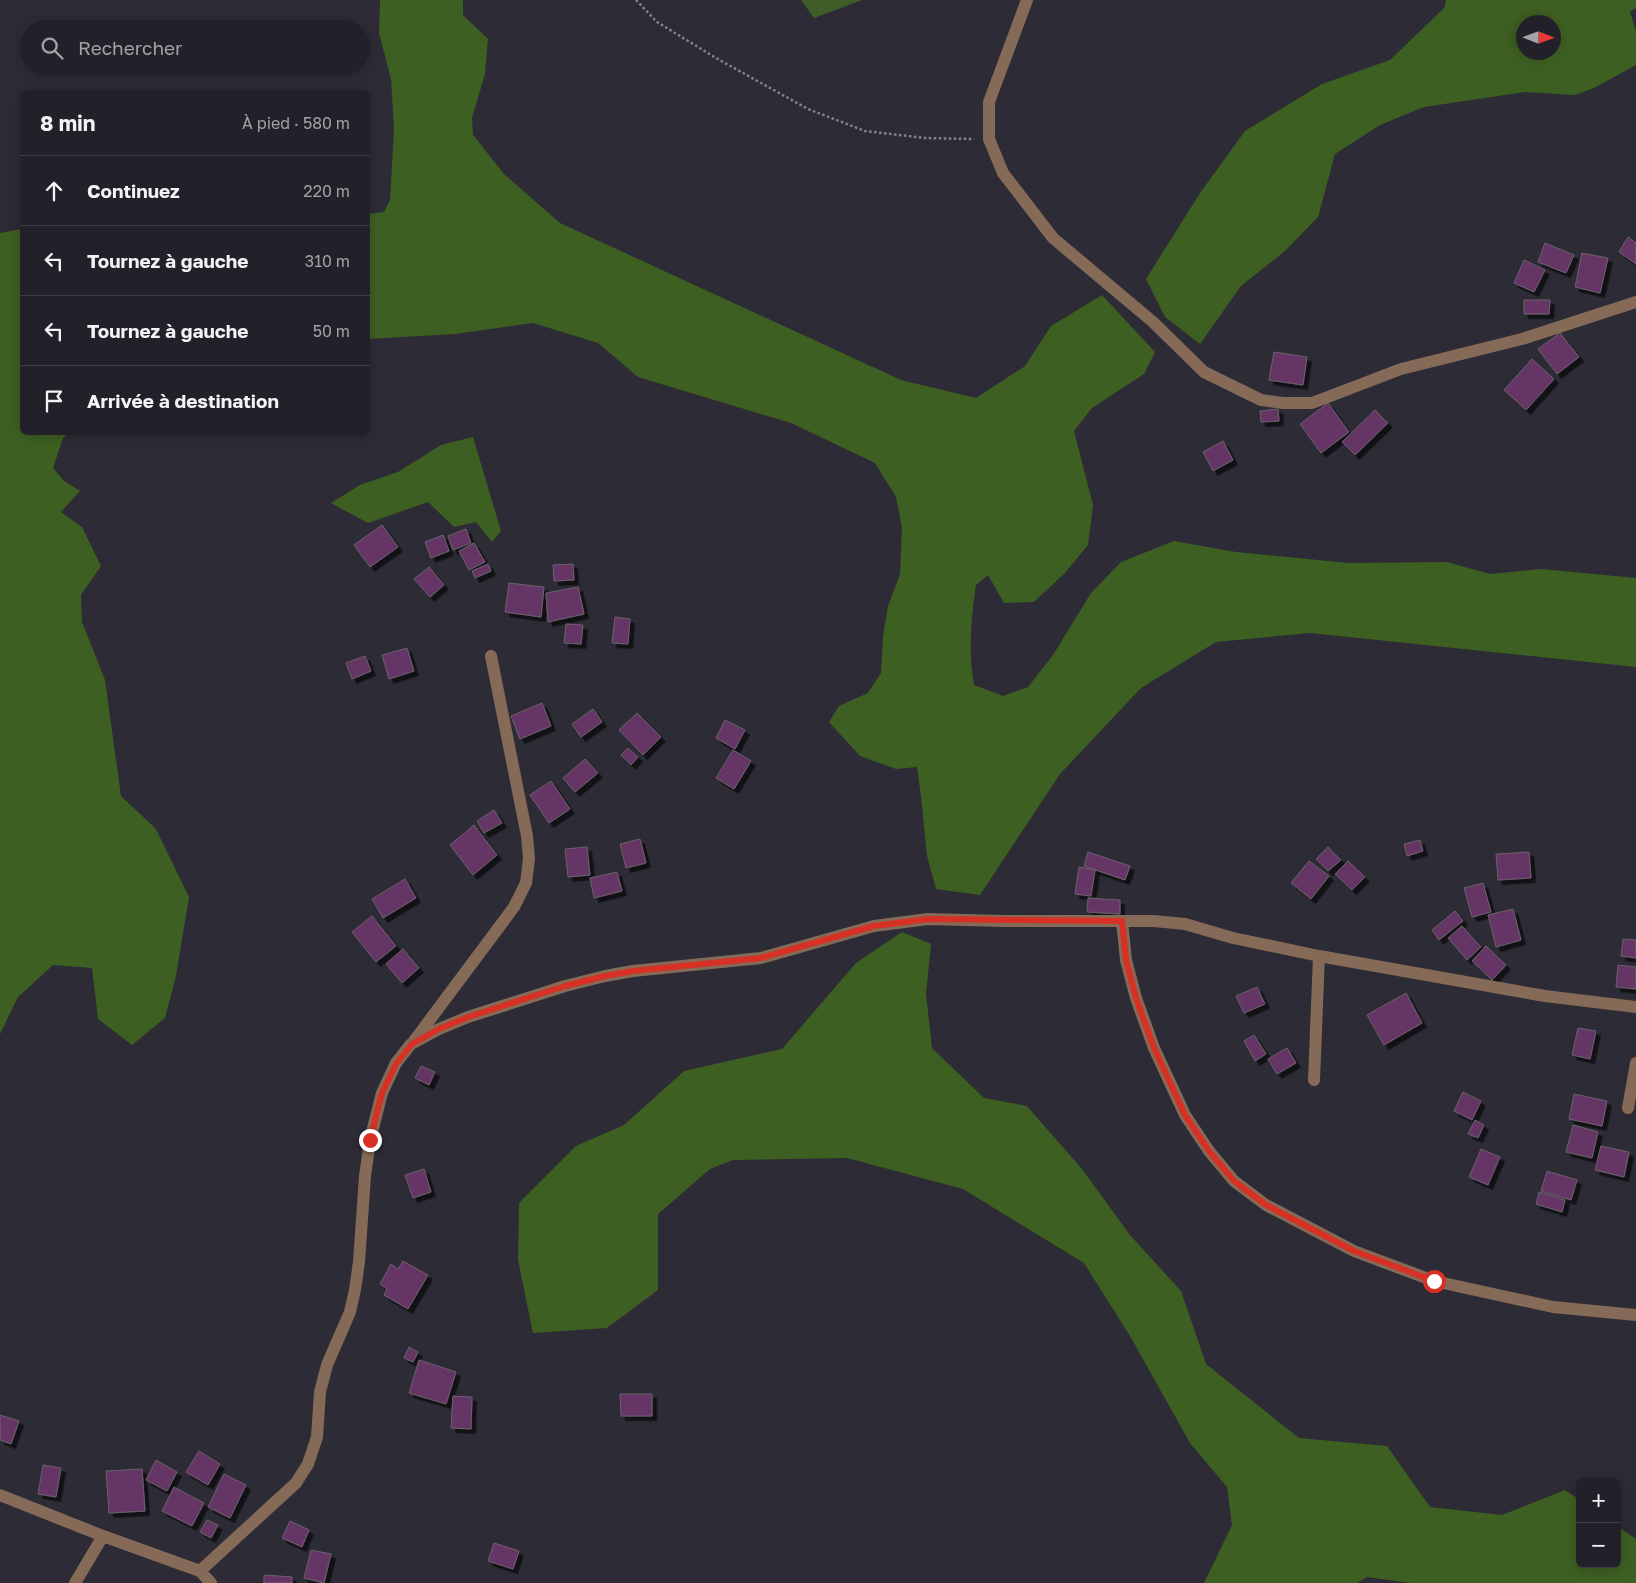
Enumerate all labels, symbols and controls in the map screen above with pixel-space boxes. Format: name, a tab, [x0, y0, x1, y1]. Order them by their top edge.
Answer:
north arrow	[1516, 15, 1561, 60]
search box	[20, 20, 370, 75]
icon: search	[38, 34, 66, 62]
text: Rechercher	[78, 36, 183, 59]
text: 8 min	[40, 110, 96, 136]
text: À pied · 580 m	[242, 113, 350, 133]
icon: ahead	[40, 177, 68, 205]
text: Continuez	[87, 179, 180, 202]
text: 220 m	[303, 181, 350, 201]
icon: left	[40, 247, 68, 275]
text: Tournez à gauche	[87, 249, 248, 272]
text: 310 m	[305, 251, 350, 271]
icon: left	[40, 317, 68, 345]
text: Tournez à gauche	[87, 319, 248, 342]
text: 50 m	[313, 321, 350, 341]
icon: arrive	[40, 387, 68, 415]
text: Arrivée à destination	[87, 389, 279, 412]
route end	[359, 1129, 382, 1152]
route start	[1423, 1270, 1446, 1293]
map controls	[1576, 1478, 1621, 1568]
button: +	[1576, 1478, 1621, 1523]
button: −	[1576, 1523, 1621, 1568]

